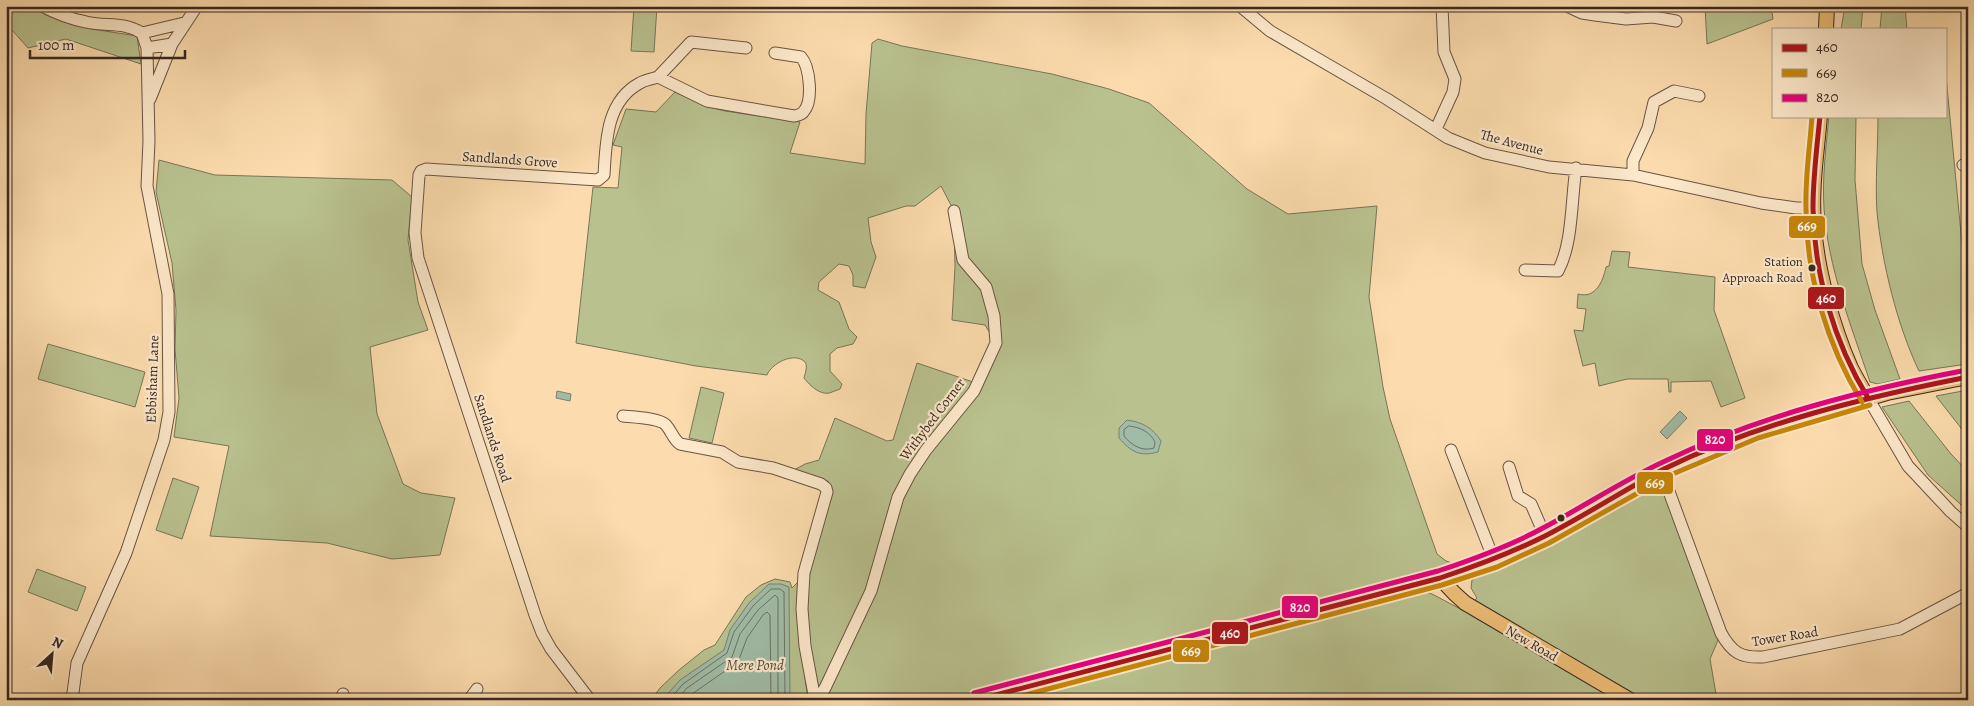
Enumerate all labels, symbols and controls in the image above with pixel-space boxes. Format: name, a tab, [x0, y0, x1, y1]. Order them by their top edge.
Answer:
scale bar	[30, 28, 185, 60]
legend	[1772, 28, 1946, 118]
text: 100 m	[38, 35, 75, 55]
text: 460	[1816, 37, 1838, 57]
text: 669	[1816, 63, 1837, 83]
text: 820	[1816, 87, 1838, 107]
street label: The Avenue	[1478, 125, 1546, 160]
street label: Sandlands Grove	[462, 147, 558, 172]
line badge: 669	[1788, 215, 1826, 239]
text: 669	[1797, 217, 1817, 236]
place label: Station Approach Road	[1721, 253, 1803, 286]
marker: Station Approach Road	[1807, 263, 1817, 273]
line badge: 460	[1807, 286, 1845, 310]
text: 460	[1816, 289, 1836, 308]
street label: Ebbisham Lane	[141, 335, 164, 423]
street label: Withybed Corner	[895, 374, 970, 465]
street label: Sandlands Road	[469, 392, 516, 485]
line badge: 820	[1696, 428, 1734, 452]
text: 820	[1705, 430, 1725, 449]
line badge: 669	[1636, 471, 1674, 495]
text: 669	[1645, 474, 1665, 493]
unlabelled marker	[1556, 513, 1566, 523]
line badge: 820	[1281, 595, 1319, 619]
text: 820	[1290, 598, 1310, 617]
line badge: 460	[1211, 621, 1249, 645]
street label: New Road	[1502, 621, 1562, 666]
street label: Tower Road	[1751, 622, 1820, 651]
text: 460	[1220, 624, 1240, 643]
north arrow	[28, 628, 78, 678]
text: N	[49, 632, 66, 654]
line badge: 669	[1172, 639, 1210, 663]
text: 669	[1181, 642, 1201, 661]
water label: Mere Pond	[726, 655, 784, 675]

